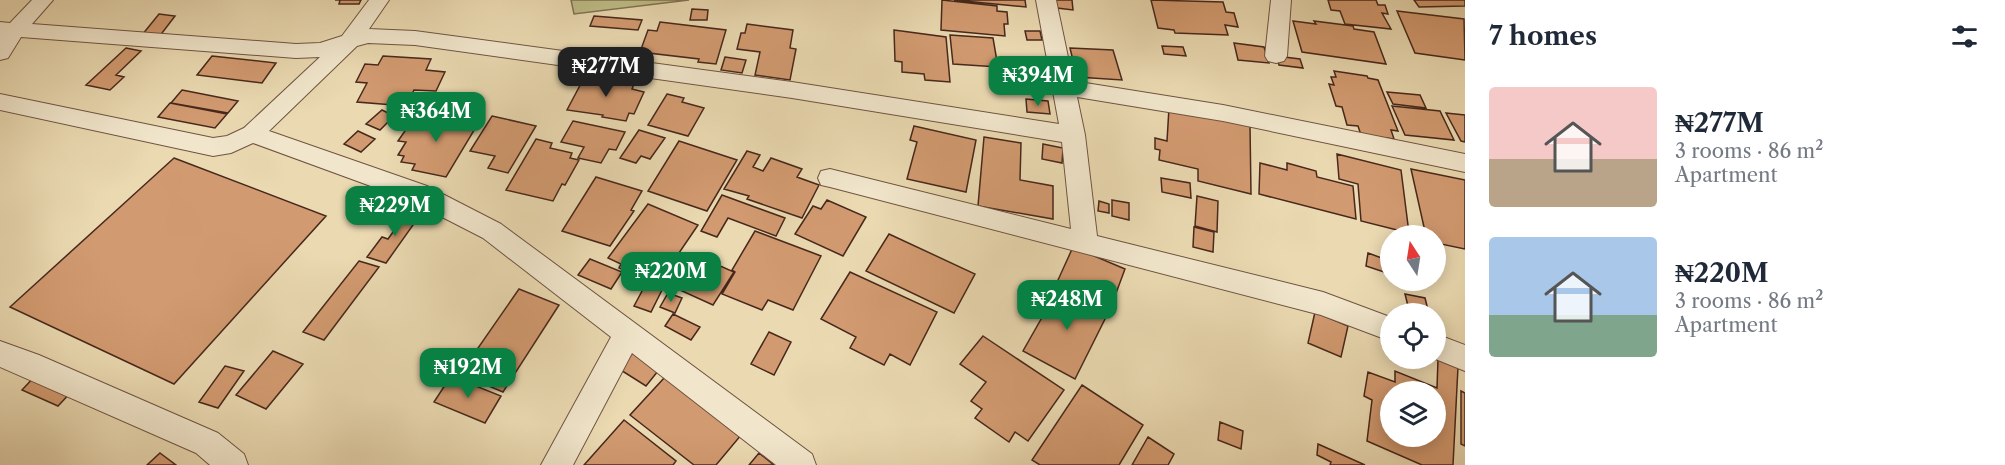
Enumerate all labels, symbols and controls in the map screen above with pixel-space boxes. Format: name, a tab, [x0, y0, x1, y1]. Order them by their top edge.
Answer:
text: 7 homes	[1489, 20, 1597, 52]
icon: filters	[1948, 20, 1981, 53]
pin: ₦277M	[564, 47, 648, 98]
text: ₦277M	[572, 54, 640, 78]
pin: ₦394M	[996, 56, 1080, 107]
text: ₦394M	[1003, 63, 1073, 87]
pin: ₦364M	[394, 92, 478, 143]
text: ₦364M	[401, 99, 471, 123]
text: ₦277M	[1675, 107, 1764, 139]
icon: home	[1537, 111, 1609, 183]
text: 3 rooms · 86 m²	[1675, 139, 1823, 163]
text: Apartment	[1675, 163, 1778, 187]
pin: ₦229M	[353, 186, 437, 237]
text: ₦229M	[359, 193, 431, 217]
north arrow	[1380, 225, 1446, 291]
map controls	[1380, 225, 1446, 447]
pin: ₦220M	[629, 252, 713, 303]
text: ₦220M	[1675, 257, 1769, 289]
text: ₦220M	[635, 259, 707, 283]
icon: home	[1537, 261, 1609, 333]
pin: ₦248M	[1025, 280, 1109, 331]
text: ₦248M	[1031, 287, 1103, 311]
text: 3 rooms · 86 m²	[1675, 289, 1823, 313]
button: locate	[1380, 303, 1446, 369]
text: Apartment	[1675, 313, 1778, 337]
pin: ₦192M	[426, 348, 510, 399]
text: ₦192M	[434, 355, 502, 379]
button: layers	[1380, 381, 1446, 447]

